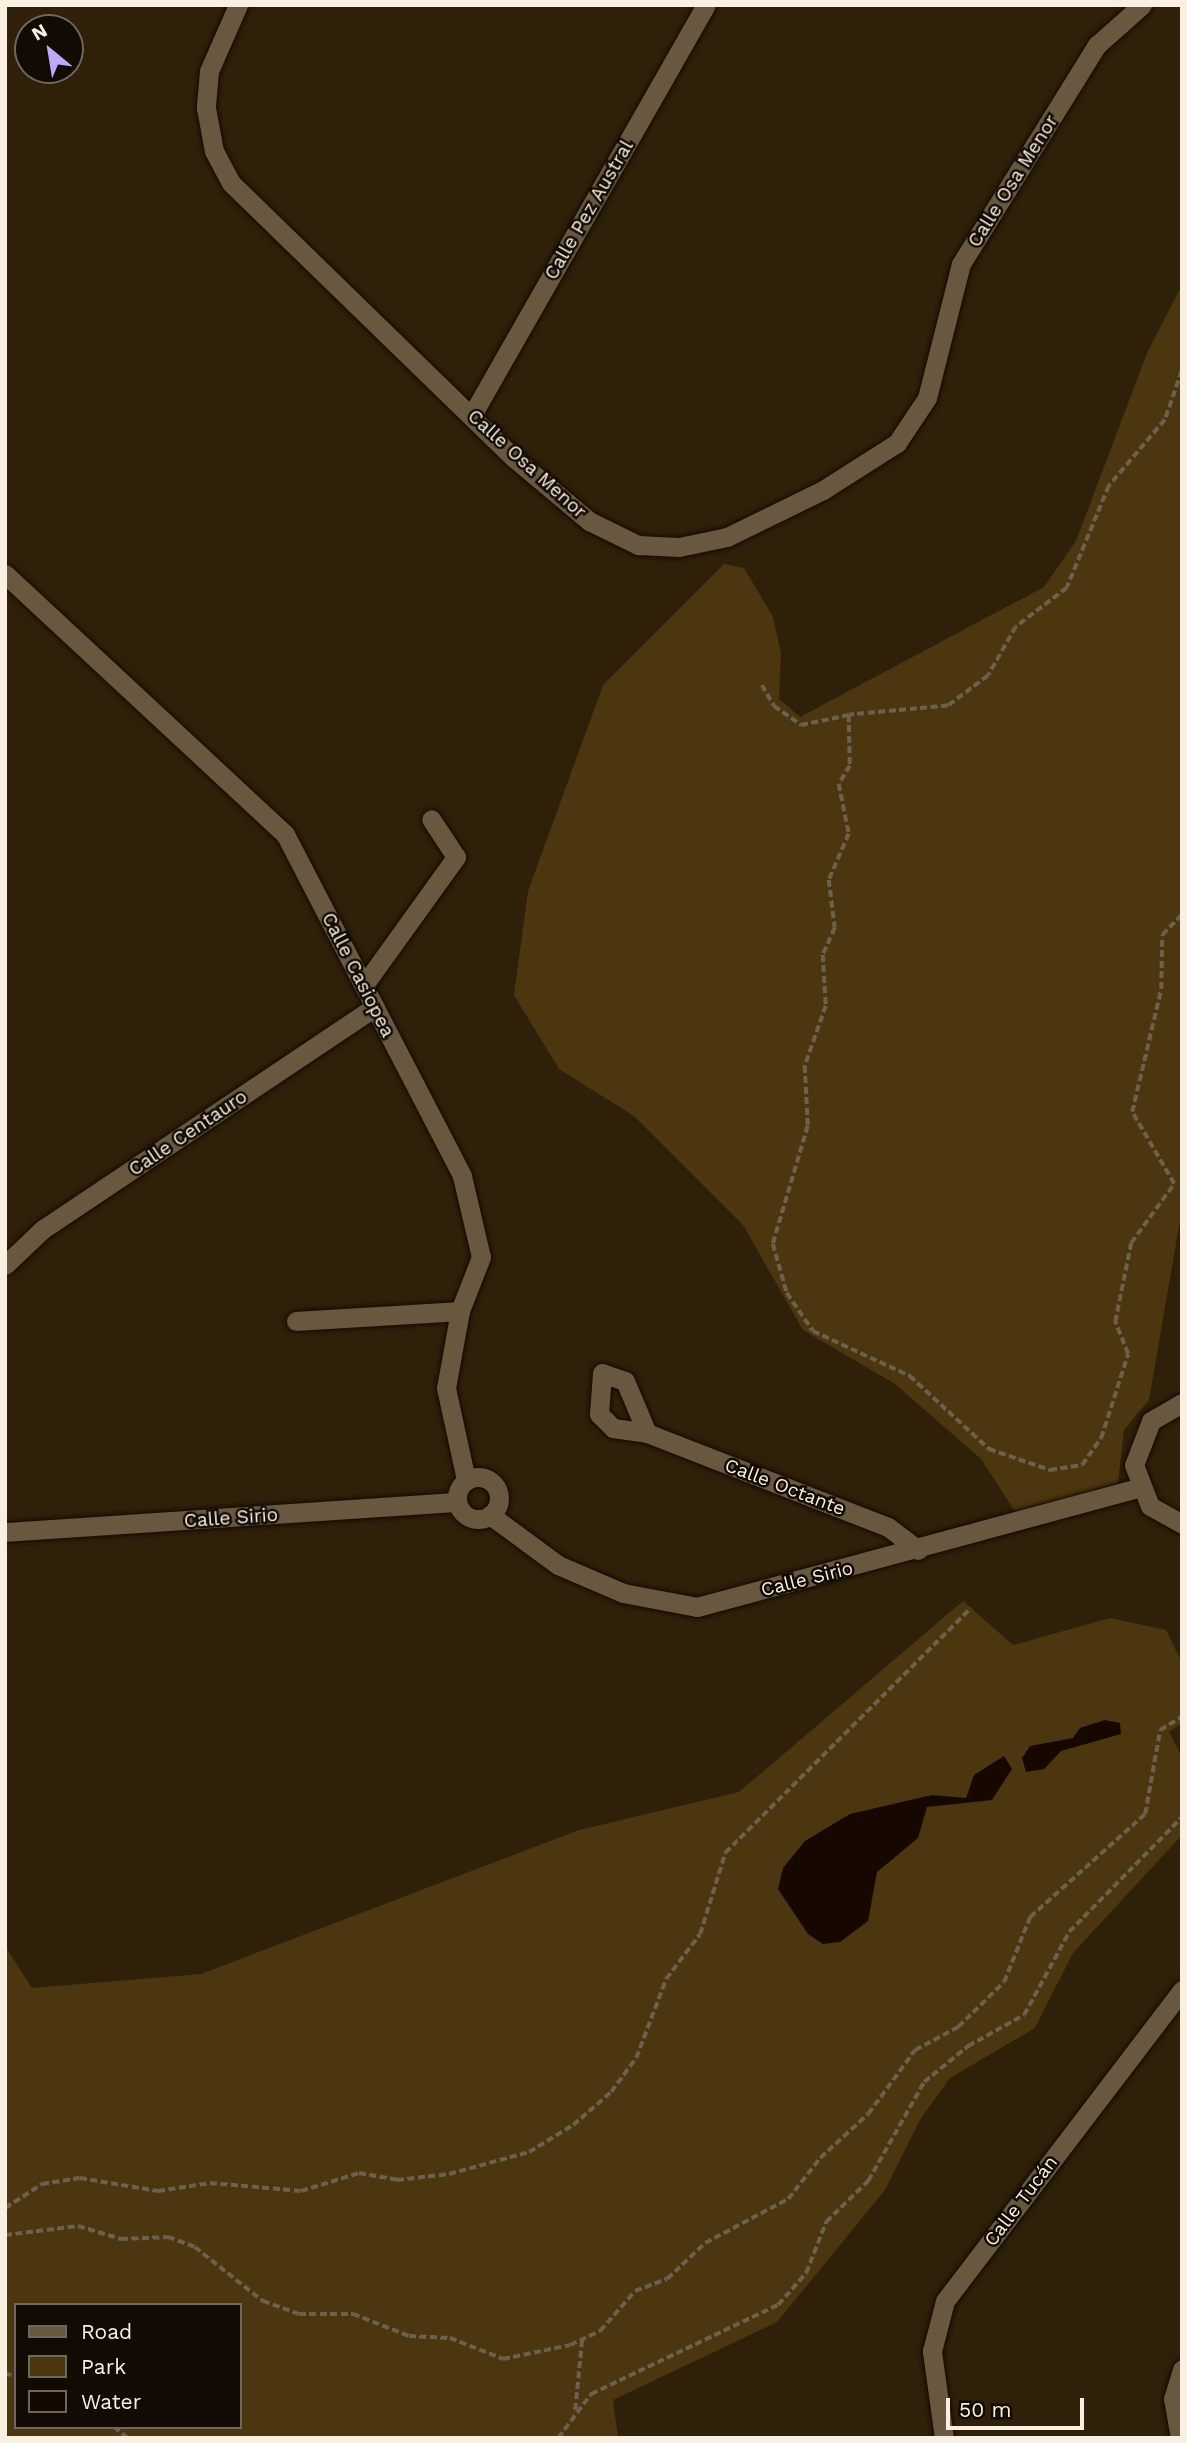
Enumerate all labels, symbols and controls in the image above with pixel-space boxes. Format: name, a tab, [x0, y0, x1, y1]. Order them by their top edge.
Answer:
north arrow	[14, 14, 84, 84]
text: N	[27, 19, 51, 46]
street label: Calle Osa Menor	[963, 110, 1063, 252]
street label: Calle Pez Austral	[540, 136, 638, 284]
street label: Calle Osa Menor	[463, 405, 591, 523]
street label: Calle Casiopea	[317, 909, 399, 1041]
street label: Calle Centauro	[125, 1085, 251, 1181]
street label: Calle Octante	[722, 1454, 848, 1520]
street label: Calle Sirio	[183, 1503, 279, 1533]
street label: Calle Sirio	[759, 1557, 855, 1601]
street label: Calle Tucán	[979, 2151, 1063, 2251]
legend	[14, 2303, 242, 2429]
text: Road	[81, 2319, 132, 2344]
text: Park	[81, 2354, 126, 2379]
scale bar	[949, 2384, 1087, 2428]
text: Water	[81, 2389, 141, 2414]
text: 50 m	[959, 2397, 1011, 2422]

